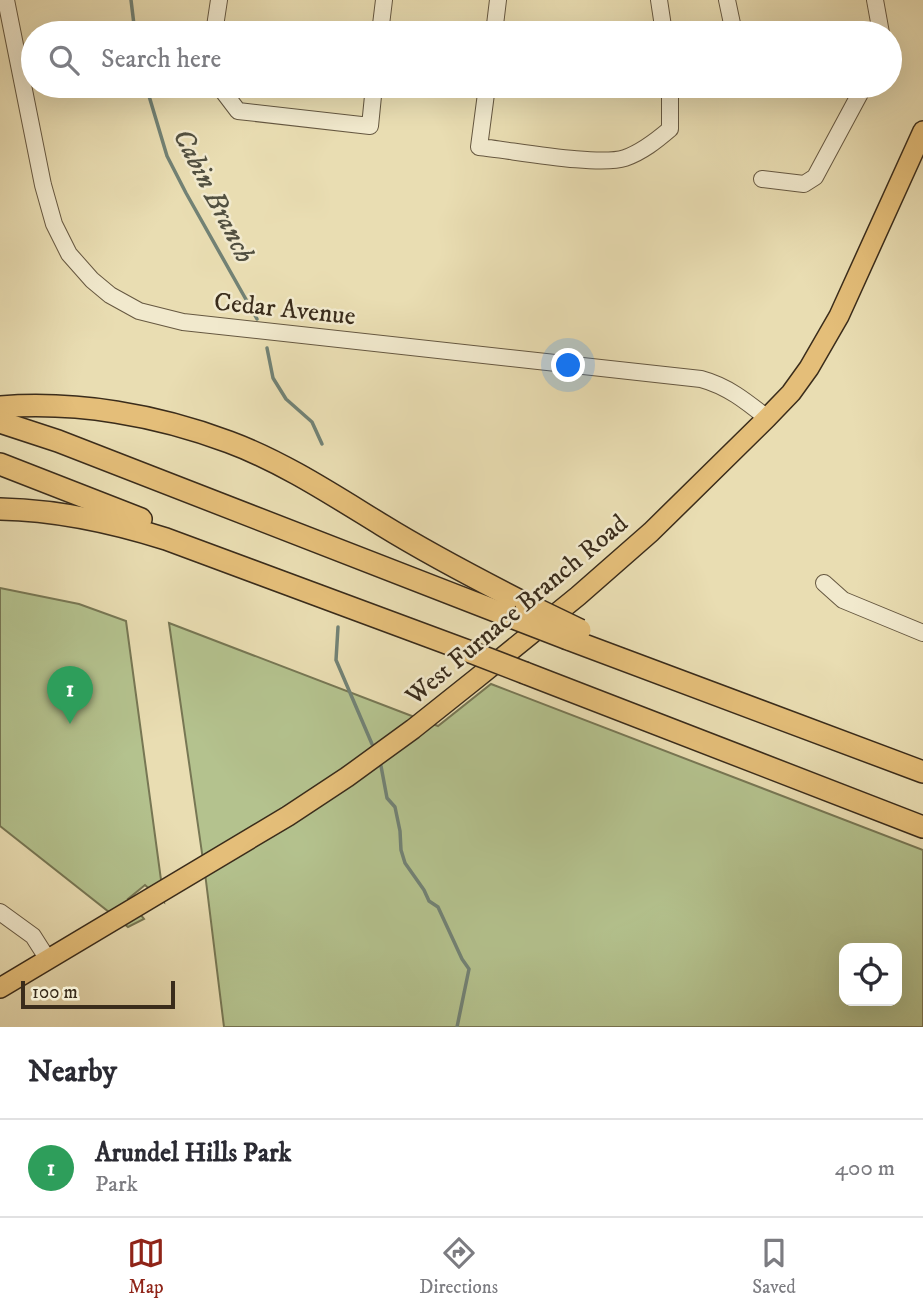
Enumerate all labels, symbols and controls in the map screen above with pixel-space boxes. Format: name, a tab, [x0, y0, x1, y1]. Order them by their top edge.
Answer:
search box	[21, 21, 902, 98]
icon: search	[45, 41, 83, 79]
text: Search here	[101, 43, 221, 76]
water label: Cabin Branch	[165, 123, 262, 269]
street label: Cedar Avenue	[212, 286, 357, 333]
your location	[551, 348, 585, 382]
street label: West Furnace Branch Road	[398, 507, 635, 714]
pin: 1	[47, 666, 93, 724]
map controls	[839, 943, 902, 1006]
button: locate	[839, 943, 902, 1006]
scale bar	[21, 978, 175, 1010]
text: 100 m	[32, 981, 78, 1004]
text: Nearby	[28, 1054, 117, 1091]
text: Arundel Hills Park	[95, 1137, 291, 1170]
text: 1	[47, 1154, 55, 1183]
text: 400 m	[835, 1154, 895, 1183]
text: Park	[95, 1170, 138, 1199]
tab: Map	[127, 1234, 165, 1299]
tab: Directions	[419, 1234, 498, 1299]
tab: Saved	[752, 1234, 796, 1299]

